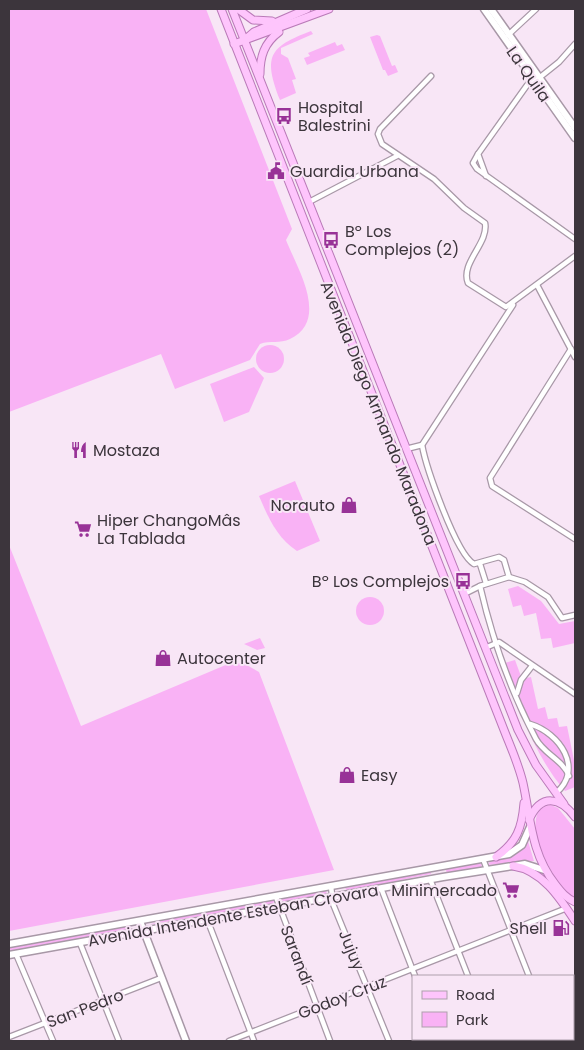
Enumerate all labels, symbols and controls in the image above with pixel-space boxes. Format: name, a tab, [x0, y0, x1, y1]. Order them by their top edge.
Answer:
street label: La Quila	[501, 42, 556, 107]
place label: Hospital Balestrini	[298, 96, 371, 137]
bus stop icon: Hospital Balestrini	[274, 106, 294, 126]
place label: Guardia Urbana	[290, 160, 419, 183]
public building icon: Guardia Urbana	[266, 161, 286, 181]
place label: Bº Los Complejos (2)	[345, 220, 459, 261]
bus stop icon: Bº Los Complejos (2)	[321, 230, 341, 250]
street label: Avenida Diego Armando Maradona	[315, 278, 442, 549]
place label: Mostaza	[93, 439, 160, 462]
restaurant icon: Mostaza	[69, 440, 89, 460]
place label: Norauto	[270, 494, 335, 517]
shop icon: Norauto	[339, 495, 359, 515]
place label: Hiper ChangoMâs La Tablada	[97, 509, 241, 550]
supermarket icon: Hiper ChangoMâs La Tablada	[73, 519, 93, 539]
place label: Bº Los Complejos	[312, 570, 449, 593]
bus stop icon: Bº Los Complejos	[453, 571, 473, 591]
place label: Autocenter	[177, 647, 266, 670]
shop icon: Autocenter	[153, 648, 173, 668]
place label: Easy	[361, 764, 397, 787]
shop icon: Easy	[337, 765, 357, 785]
street label: Avenida Intendente Esteban Crovara	[86, 879, 380, 952]
place label: Minimercado	[391, 879, 497, 902]
supermarket icon: Minimercado	[501, 880, 521, 900]
place label: Shell	[510, 917, 547, 940]
fuel station icon: Shell	[551, 918, 571, 938]
street label: Sarandí	[275, 922, 318, 988]
street label: Jujuy	[333, 926, 370, 974]
street label: Godoy Cruz	[295, 970, 390, 1025]
legend	[412, 975, 574, 1040]
street label: San Pedro	[43, 983, 127, 1034]
text: Road	[456, 984, 495, 1005]
text: Park	[456, 1009, 488, 1030]

